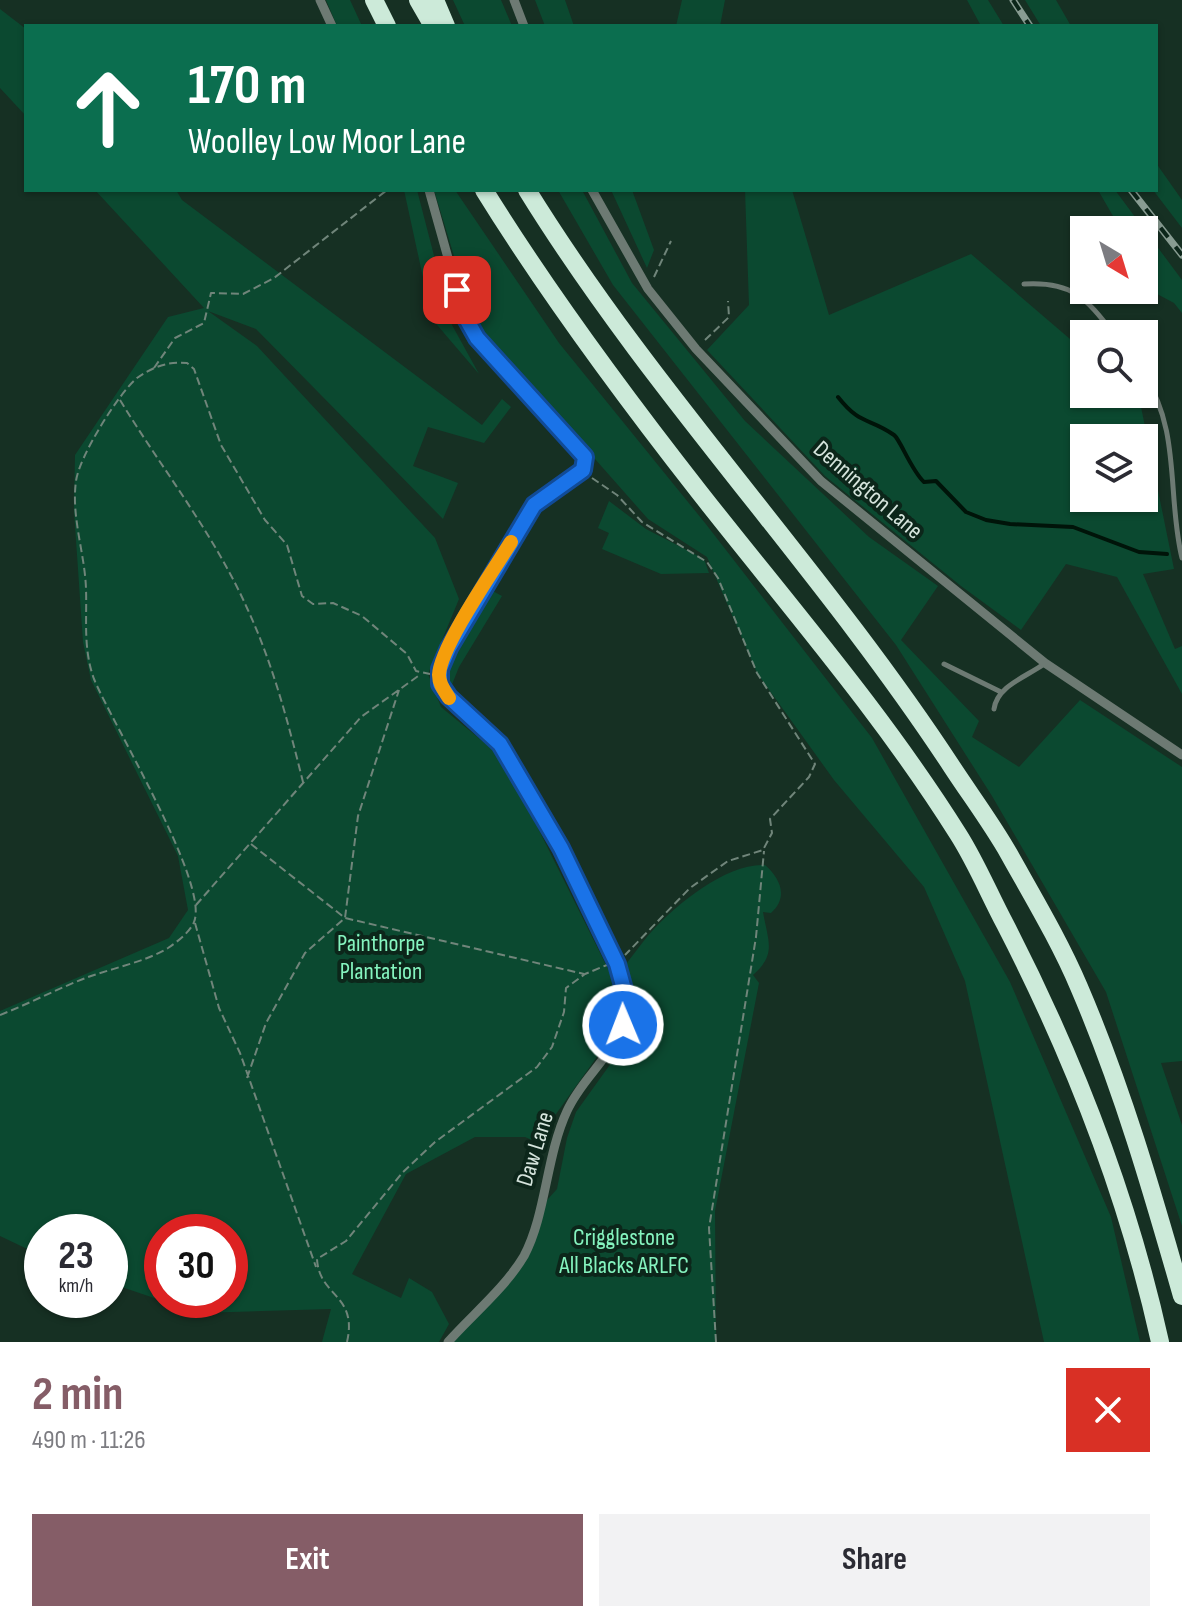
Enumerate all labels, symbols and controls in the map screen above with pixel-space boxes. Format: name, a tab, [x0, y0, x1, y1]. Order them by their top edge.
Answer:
text: 170 m	[188, 53, 306, 120]
icon: ahead	[56, 56, 160, 160]
text: Woolley Low Moor Lane	[188, 121, 466, 164]
north arrow	[1070, 216, 1158, 304]
map controls	[1070, 216, 1158, 512]
pin	[423, 256, 491, 324]
icon: arrive	[435, 268, 479, 312]
button: search	[1070, 320, 1158, 408]
button: layers	[1070, 424, 1158, 512]
street label: Dennington Lane	[807, 435, 929, 545]
park label: Painthorpe Plantation	[337, 929, 425, 986]
position arrow	[581, 983, 665, 1067]
street label: Daw Lane	[510, 1108, 560, 1190]
speed limit sign: 30	[144, 1214, 248, 1318]
park label: Crigglestone All Blacks ARLFC	[558, 1223, 689, 1280]
text: 23	[58, 1232, 94, 1280]
text: km/h	[59, 1274, 93, 1298]
text: 2 min	[32, 1366, 123, 1423]
button: close	[1066, 1368, 1150, 1452]
text: 490 m · 11:26	[32, 1425, 146, 1456]
button: Exit	[32, 1514, 583, 1606]
button: Share	[599, 1514, 1150, 1606]

